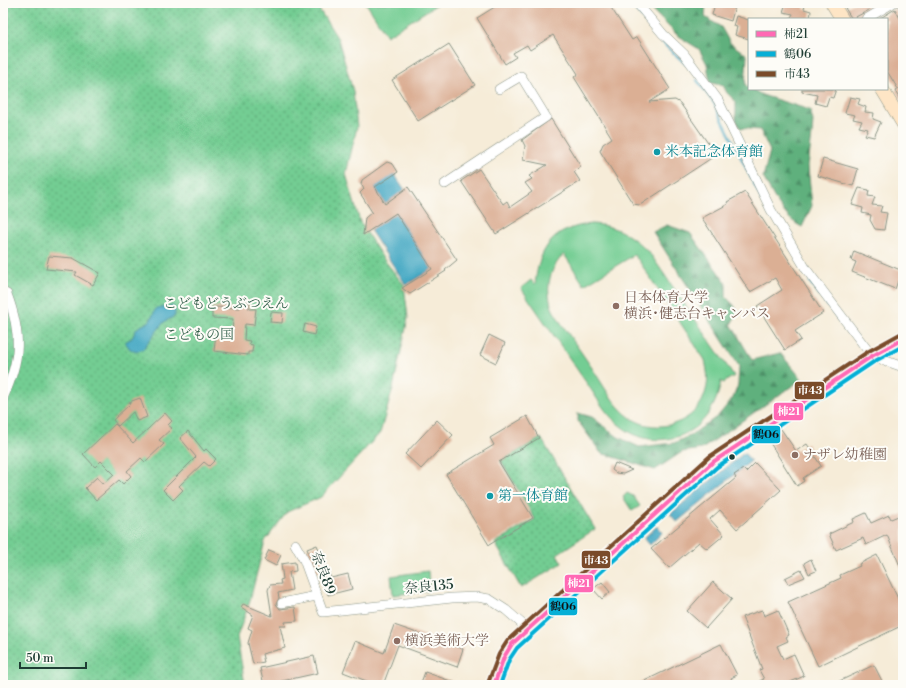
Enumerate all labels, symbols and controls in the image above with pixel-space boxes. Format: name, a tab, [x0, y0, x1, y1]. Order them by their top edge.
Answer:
legend	[748, 18, 888, 90]
text: 柿21	[784, 27, 809, 42]
text: 鶴06	[784, 47, 811, 62]
text: 市43	[784, 67, 810, 82]
place label: 米本記念体育館	[665, 143, 763, 161]
marker: 米本記念体育館	[652, 147, 662, 157]
place label: 日本体育大学 横浜･健志台キャンパス	[624, 289, 770, 323]
park label: こどもどうぶつえん	[163, 295, 289, 313]
marker: 日本体育大学 横浜･健志台キャンパス	[611, 301, 621, 311]
park label: こどもの国	[164, 326, 234, 344]
line badge: 市43	[794, 381, 825, 400]
text: 市43	[798, 384, 823, 398]
line badge: 柿21	[773, 402, 804, 421]
text: 柿21	[777, 405, 801, 419]
line badge: 鶴06	[751, 425, 781, 444]
text: 鶴06	[753, 428, 779, 442]
place label: ナザレ幼稚園	[803, 446, 887, 464]
marker: ナザレ幼稚園	[790, 450, 800, 460]
unlabelled marker	[727, 452, 737, 462]
place label: 第一体育館	[498, 487, 568, 505]
marker: 第一体育館	[485, 491, 495, 501]
street label: 奈良89	[307, 549, 339, 597]
line badge: 市43	[581, 550, 611, 569]
text: 市43	[584, 554, 609, 568]
line badge: 柿21	[564, 574, 594, 593]
street label: 奈良135	[403, 575, 455, 599]
text: 柿21	[567, 577, 591, 591]
line badge: 鶴06	[548, 597, 578, 616]
text: 鶴06	[550, 600, 576, 614]
place label: 横浜美術大学	[405, 632, 489, 650]
marker: 横浜美術大学	[392, 636, 402, 646]
scale bar	[20, 644, 86, 670]
text: 50 m	[26, 651, 54, 666]

